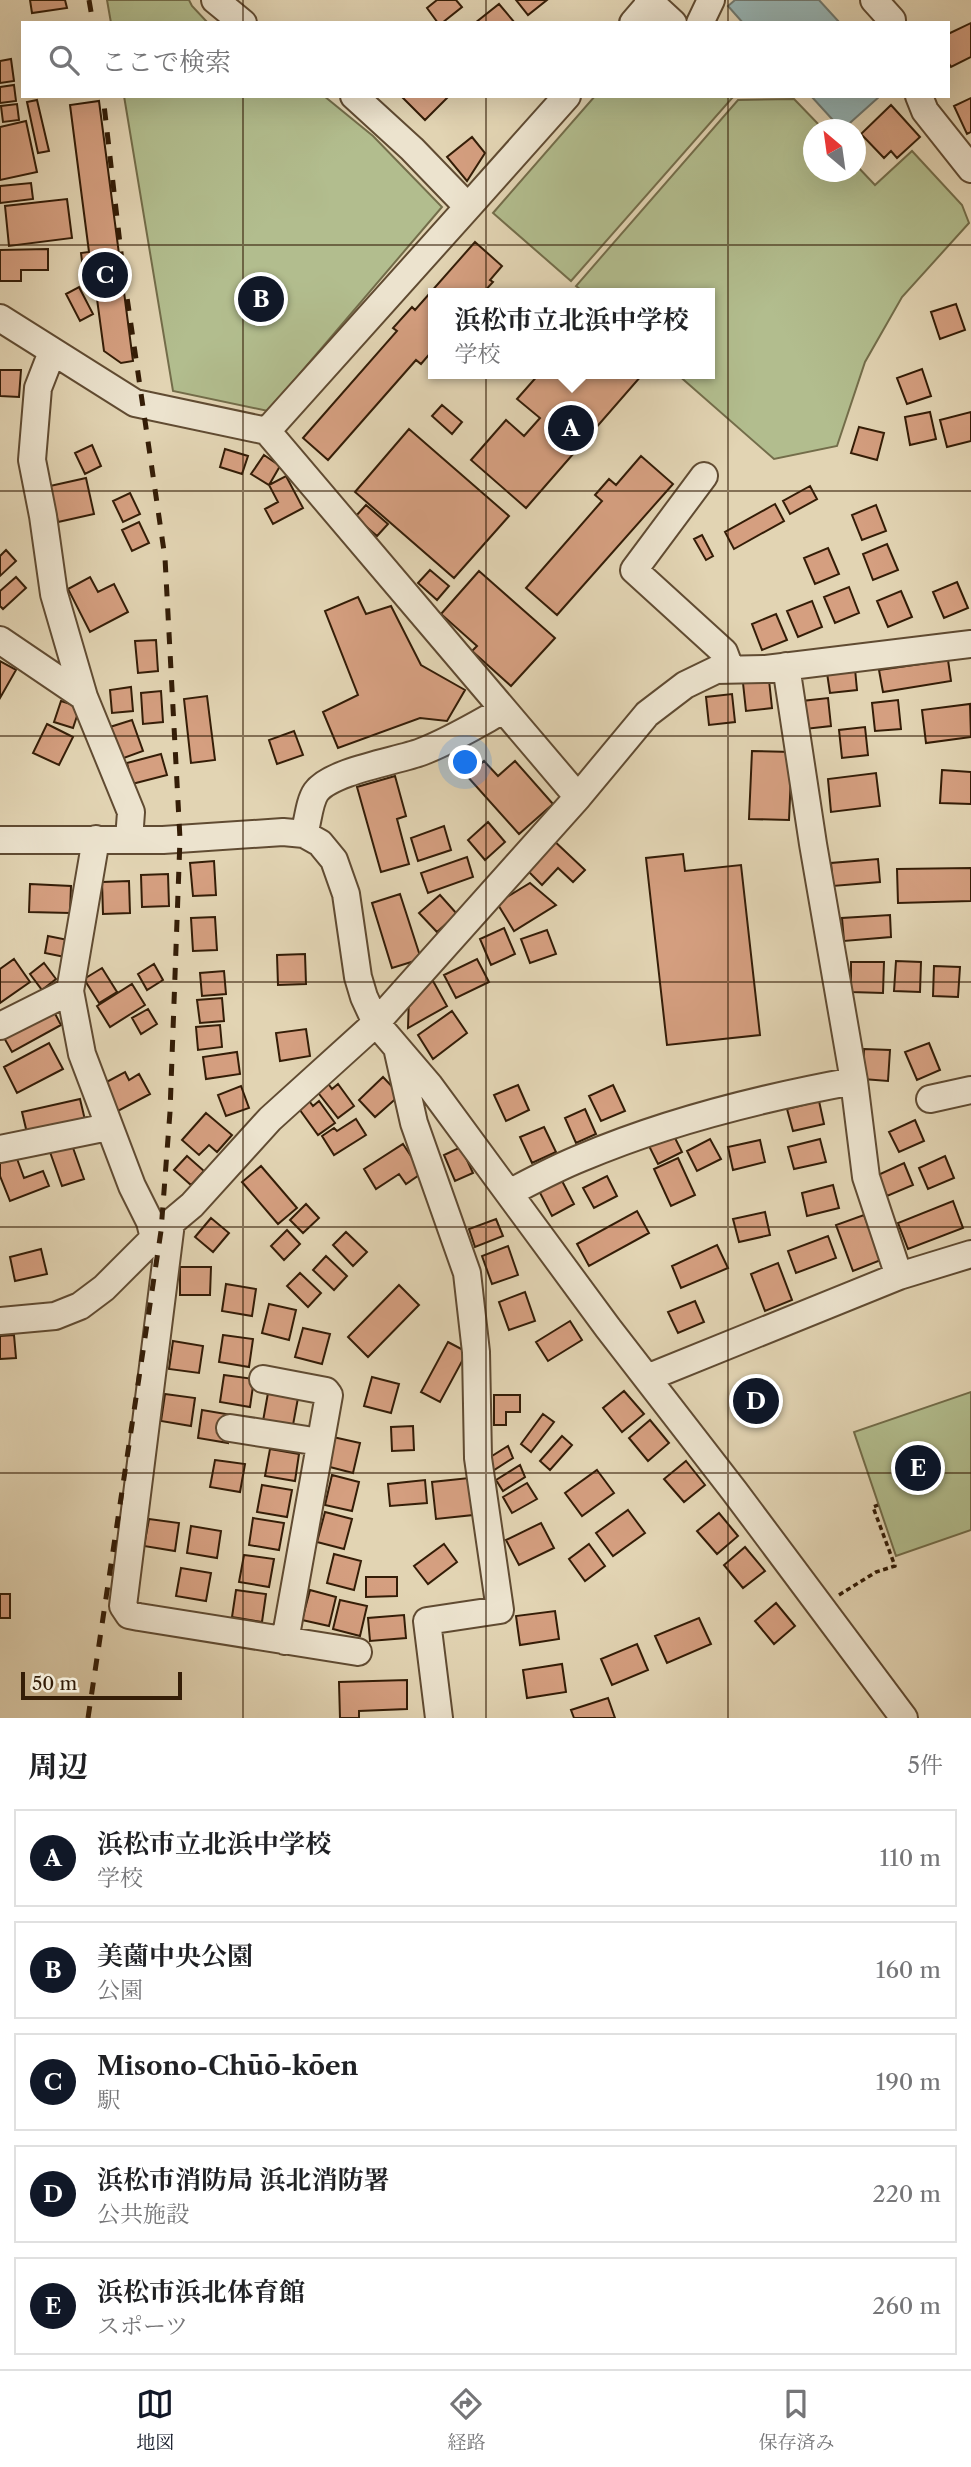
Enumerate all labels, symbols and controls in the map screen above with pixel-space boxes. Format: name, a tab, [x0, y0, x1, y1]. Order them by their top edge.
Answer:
search box	[21, 21, 950, 98]
icon: search	[45, 41, 83, 79]
text: ここで検索	[101, 46, 231, 78]
north arrow	[803, 119, 866, 182]
pin: C	[82, 249, 128, 301]
pin: B	[238, 273, 284, 325]
popup	[428, 288, 715, 379]
text: 浜松市立北浜中学校	[454, 304, 689, 336]
text: 学校	[454, 340, 500, 368]
pin: A	[548, 402, 594, 454]
your location	[448, 745, 482, 779]
pin: D	[733, 1375, 779, 1427]
pin: E	[895, 1442, 941, 1494]
scale bar	[21, 1669, 182, 1701]
text: 50 m	[32, 1672, 77, 1695]
text: 周辺	[28, 1748, 88, 1785]
text: 5件	[908, 1751, 943, 1779]
text: 浜松市立北浜中学校	[97, 1828, 331, 1860]
text: A	[44, 1844, 62, 1872]
text: 110 m	[880, 1844, 941, 1872]
text: 学校	[97, 1864, 143, 1892]
text: 美薗中央公園	[97, 1940, 253, 1972]
text: B	[44, 1956, 62, 1984]
text: 160 m	[876, 1956, 941, 1984]
text: 公園	[97, 1976, 143, 2004]
text: Misono-Chūō-kōen	[97, 2050, 358, 2082]
text: C	[44, 2068, 62, 2096]
text: 190 m	[876, 2068, 941, 2096]
text: 駅	[97, 2086, 120, 2114]
text: 浜松市消防局 浜北消防署	[97, 2164, 390, 2196]
text: D	[43, 2180, 63, 2208]
text: 220 m	[872, 2180, 941, 2208]
text: 公共施設	[97, 2200, 189, 2228]
text: 浜松市浜北体育館	[97, 2276, 305, 2308]
text: E	[45, 2292, 61, 2320]
text: 260 m	[872, 2292, 941, 2320]
text: スポーツ	[97, 2312, 188, 2340]
tab: 地図	[136, 2385, 175, 2454]
tab: 経路	[447, 2385, 486, 2454]
tab: 保存済み	[758, 2385, 835, 2454]

